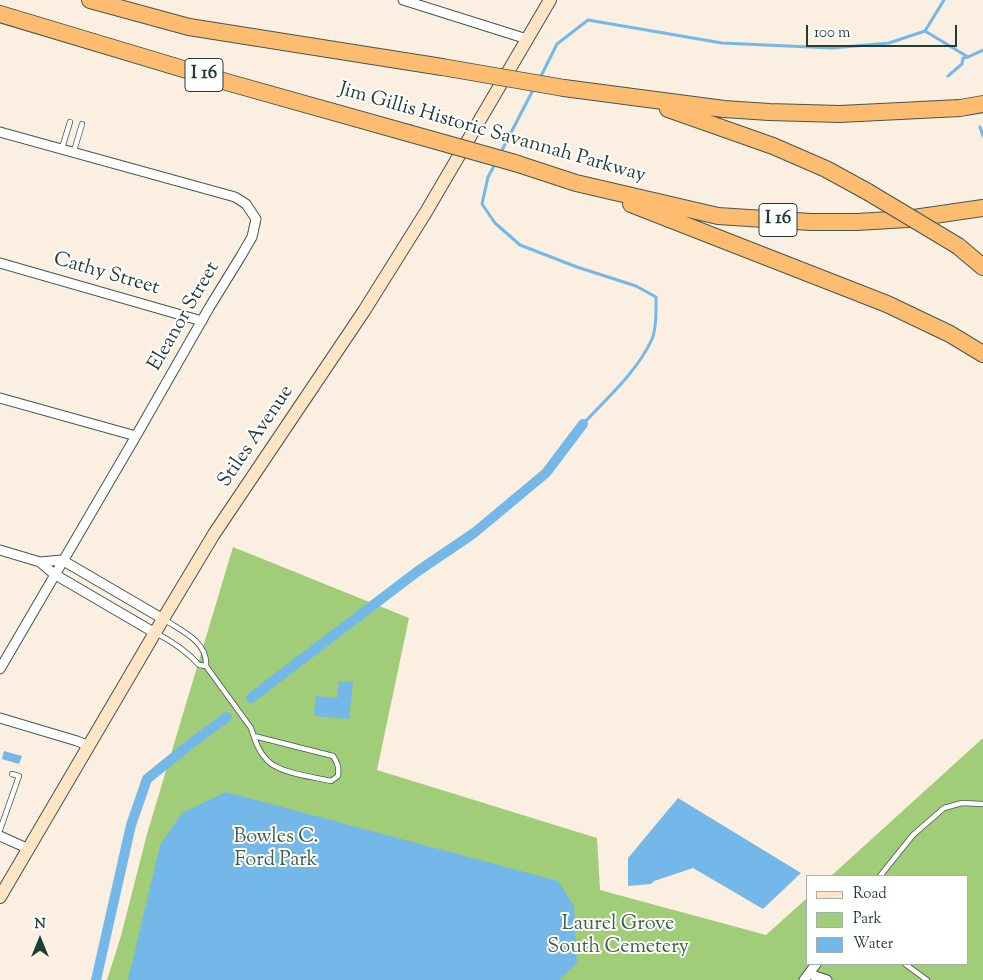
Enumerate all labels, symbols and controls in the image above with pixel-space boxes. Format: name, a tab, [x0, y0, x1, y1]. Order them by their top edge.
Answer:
scale bar	[808, 15, 959, 47]
text: 100 m	[814, 23, 850, 44]
road number: I 16	[185, 58, 223, 92]
street label: Jim Gillis Historic Savannah Parkway	[336, 79, 648, 189]
road number: I 16	[759, 204, 797, 236]
street label: Cathy Street	[50, 248, 162, 302]
street label: Eleanor Street	[144, 258, 226, 376]
street label: Stiles Avenue	[214, 381, 300, 493]
park label: Bowles C. Ford Park	[234, 827, 318, 874]
legend	[806, 875, 968, 965]
text: Road	[853, 884, 887, 905]
text: Park	[853, 909, 882, 930]
park label: Laurel Grove South Cemetery	[547, 914, 689, 961]
north arrow	[15, 915, 65, 965]
text: N	[34, 915, 46, 935]
text: Water	[853, 934, 893, 955]

